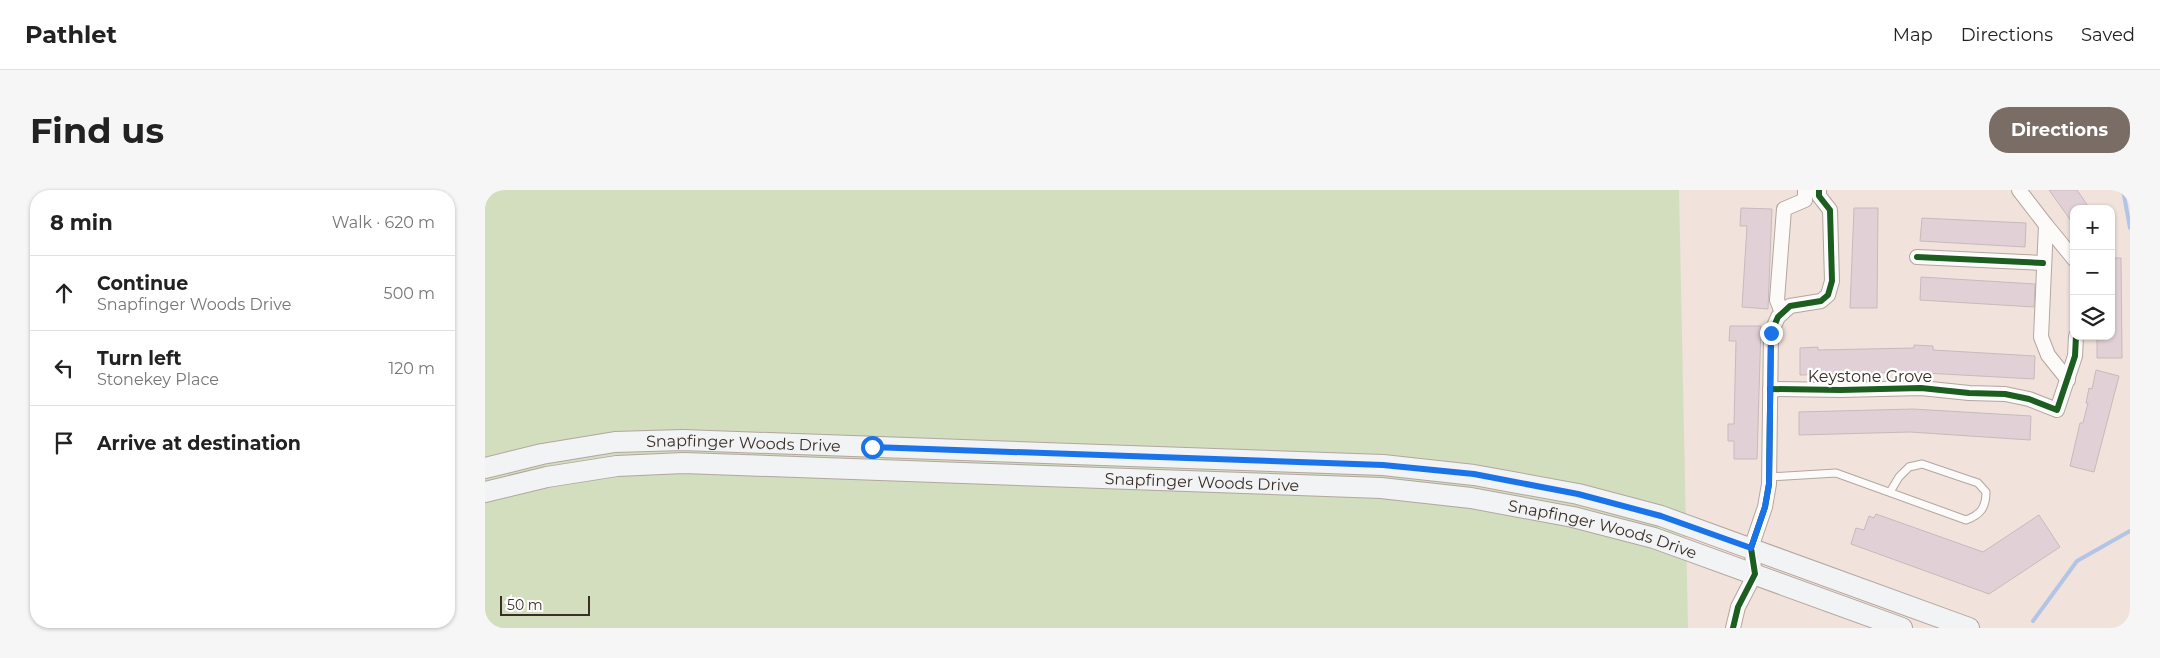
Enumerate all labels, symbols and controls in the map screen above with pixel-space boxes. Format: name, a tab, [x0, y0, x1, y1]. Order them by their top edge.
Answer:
text: Pathlet	[25, 20, 117, 49]
text: Map	[1893, 24, 1933, 46]
text: Directions	[1961, 24, 2053, 46]
text: Saved	[2081, 24, 2135, 46]
button: Directions	[1989, 107, 2130, 153]
text: Find us	[30, 109, 164, 152]
map controls	[2070, 205, 2115, 340]
button: +	[2070, 205, 2115, 250]
text: 8 min	[50, 210, 113, 235]
text: Walk · 620 m	[332, 213, 435, 232]
button: −	[2070, 250, 2115, 295]
text: Continue	[97, 272, 188, 295]
icon: ahead	[50, 279, 78, 307]
text: 500 m	[384, 284, 435, 303]
text: Snapfinger Woods Drive	[97, 295, 291, 314]
button: layers	[2070, 295, 2115, 340]
route end	[1760, 322, 1783, 345]
text: Turn left	[97, 347, 182, 370]
icon: left	[50, 354, 78, 382]
text: 120 m	[388, 359, 435, 378]
street label: Keystone Grove	[1808, 367, 1932, 386]
text: Stonekey Place	[97, 370, 219, 389]
icon: arrive	[50, 429, 78, 457]
street label: Snapfinger Woods Drive	[646, 430, 841, 455]
text: Arrive at destination	[97, 432, 301, 455]
route start	[861, 436, 884, 459]
street label: Snapfinger Woods Drive	[1104, 469, 1300, 495]
street label: Snapfinger Woods Drive	[1507, 496, 1700, 562]
scale bar	[500, 593, 590, 616]
text: 50 m	[507, 596, 543, 614]

